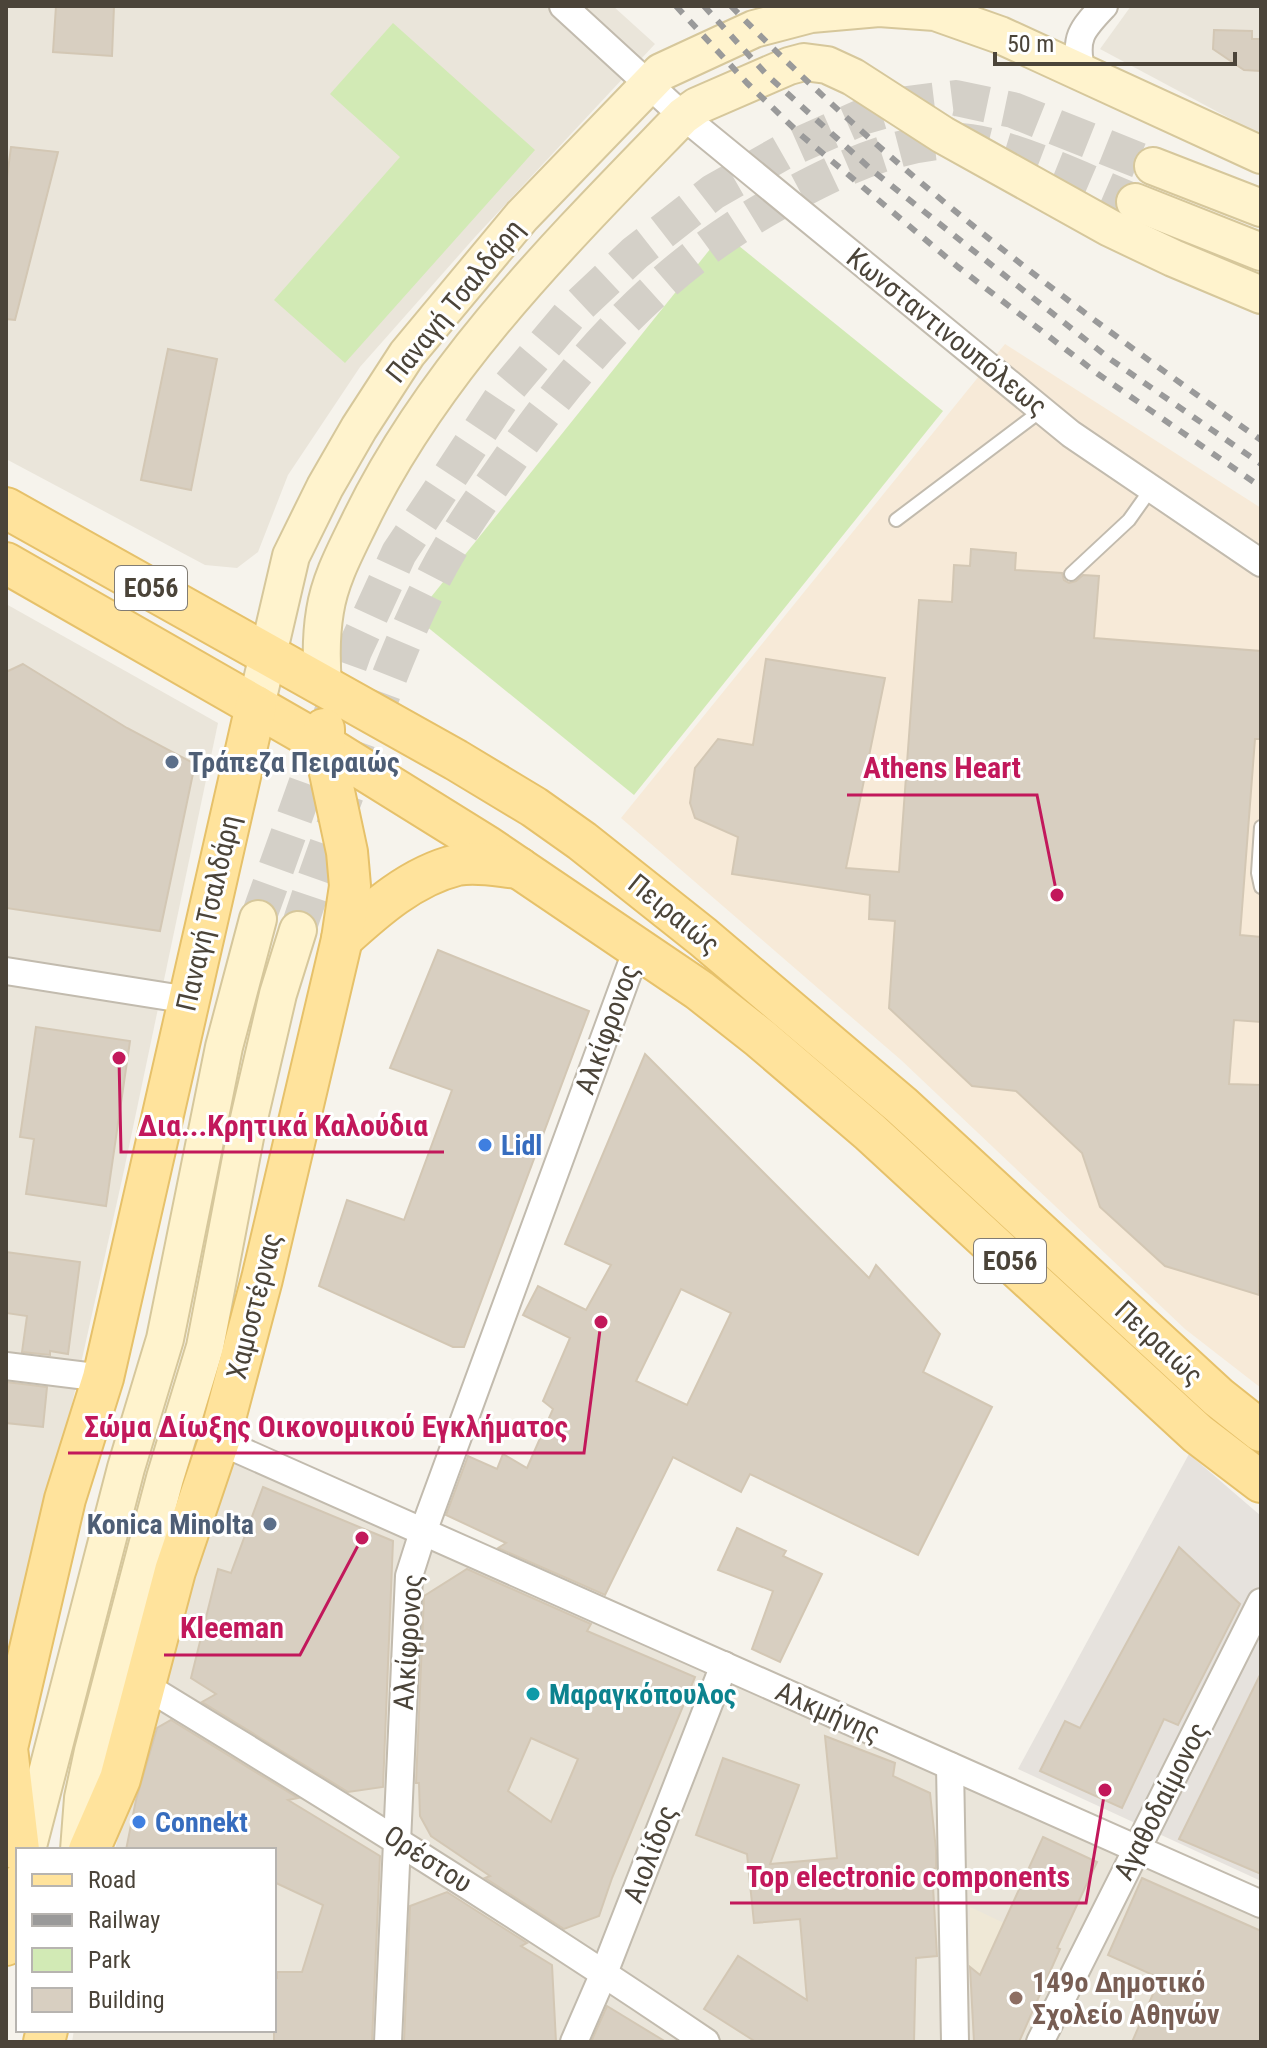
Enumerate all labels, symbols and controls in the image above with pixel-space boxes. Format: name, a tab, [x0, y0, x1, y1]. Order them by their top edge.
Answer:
scale bar	[995, 16, 1235, 66]
text: 50 m	[1007, 30, 1054, 58]
street label: Παναγή Τσαλδάρη	[379, 213, 531, 389]
street label: Κωνσταντινουπόλεως	[840, 241, 1054, 423]
road number: ΕΟ56	[115, 566, 187, 610]
callout: Athens Heart	[847, 741, 1037, 795]
place label: Τράπεζα Πειραιώς	[188, 746, 399, 779]
text: Athens Heart	[863, 750, 1021, 785]
marker: Τράπεζα Πειραιώς	[163, 753, 181, 771]
street label: Παναγή Τσαλδάρη	[169, 812, 247, 1014]
street label: Πειραιώς	[622, 867, 726, 961]
street label: Αλκίφρονος	[568, 959, 646, 1099]
callout: Δια...Κρητικά Καλούδια	[121, 1098, 444, 1152]
text: Δια...Κρητικά Καλούδια	[138, 1108, 428, 1143]
place label: Lidl	[501, 1129, 542, 1162]
marker: Lidl	[476, 1136, 494, 1154]
street label: Χαμοστέρνας	[220, 1229, 288, 1383]
road number: ΕΟ56	[974, 1239, 1046, 1283]
street label: Πειραιώς	[1108, 1294, 1210, 1392]
callout: Σώμα Δίωξης Οικονομικού Εγκλήματος	[68, 1399, 584, 1453]
text: Σώμα Δίωξης Οικονομικού Εγκλήματος	[84, 1409, 568, 1444]
place label: Konica Minolta	[87, 1508, 254, 1541]
marker: Konica Minolta	[261, 1515, 279, 1533]
street label: Αλκίφρονος	[387, 1573, 429, 1711]
callout: Kleeman	[164, 1601, 300, 1655]
text: Kleeman	[180, 1610, 284, 1645]
street label: Αλκμήνης	[771, 1674, 885, 1750]
place label: Μαραγκόπουλος	[549, 1678, 736, 1711]
marker: Μαραγκόπουλος	[524, 1685, 542, 1703]
street label: Αγαθοδαίμονος	[1107, 1717, 1215, 1885]
street label: Αιολίδος	[616, 1801, 684, 1907]
place label: Connekt	[155, 1806, 248, 1839]
marker: Connekt	[130, 1813, 148, 1831]
street label: Ορέστου	[378, 1818, 478, 1900]
legend	[16, 1848, 276, 2032]
callout: Top electronic components	[730, 1849, 1086, 1903]
text: Top electronic components	[746, 1859, 1070, 1894]
text: Road	[88, 1866, 136, 1894]
text: Railway	[88, 1906, 160, 1934]
text: Park	[88, 1946, 131, 1974]
place label: 149ο Δημοτικό Σχολείο Αθηνών	[1032, 1966, 1220, 2031]
text: Building	[88, 1986, 165, 2014]
marker: 149ο Δημοτικό Σχολείο Αθηνών	[1007, 1989, 1025, 2007]

